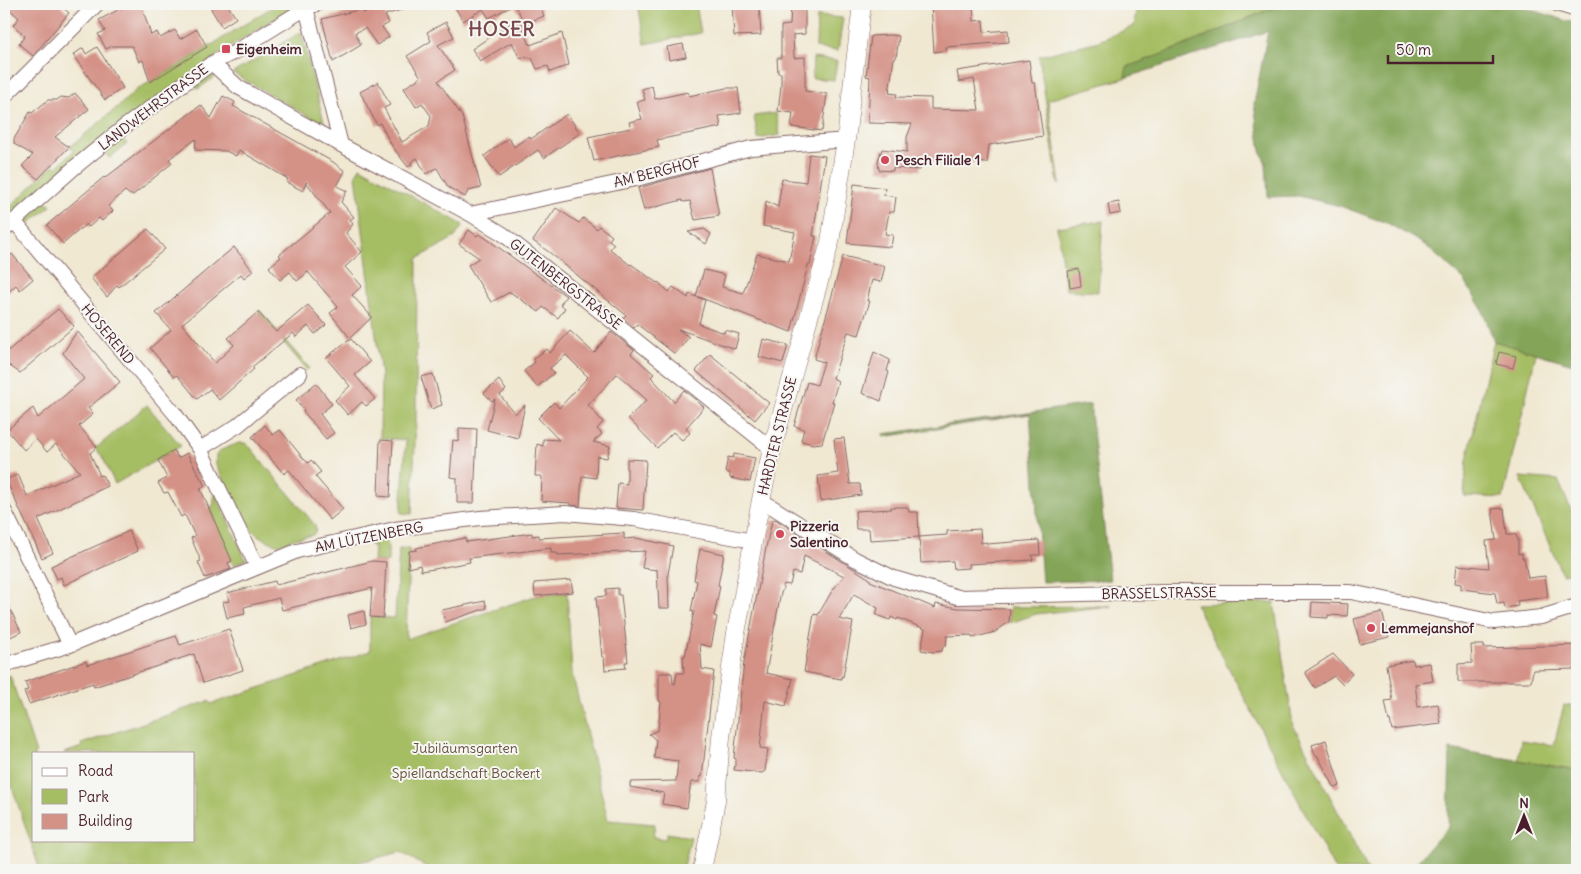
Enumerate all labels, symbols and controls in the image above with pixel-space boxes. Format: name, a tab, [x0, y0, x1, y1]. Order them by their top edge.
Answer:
district label: HOSER	[468, 17, 536, 41]
scale bar	[1388, 32, 1494, 64]
place label: Eigenheim	[236, 40, 303, 58]
text: 50 m	[1396, 40, 1431, 59]
marker: Eigenheim	[220, 43, 232, 55]
street label: LANDWEHRSTRASSE	[95, 60, 211, 154]
place label: Pesch Filiale 1	[895, 151, 980, 169]
street label: AM BERGHOF	[612, 153, 702, 191]
marker: Pesch Filiale 1	[879, 154, 891, 166]
street label: GUTENBERGSTRASSE	[506, 234, 626, 334]
street label: HOSEREND	[77, 300, 139, 368]
street label: HARDTER STRASSE	[754, 375, 800, 497]
place label: Pizzeria Salentino	[790, 517, 848, 551]
street label: AM LÜTZENBERG	[313, 518, 425, 556]
marker: Pizzeria Salentino	[774, 528, 786, 540]
street label: BRASSELSTRASSE	[1101, 583, 1217, 603]
place label: Lemmejanshof	[1381, 619, 1475, 637]
marker: Lemmejanshof	[1365, 622, 1377, 634]
park label: Jubiläumsgarten	[412, 739, 518, 757]
legend	[32, 752, 195, 842]
text: Road	[78, 761, 113, 780]
park label: Spiellandschaft Bockert	[392, 764, 540, 782]
text: Park	[78, 787, 109, 806]
north arrow	[1498, 792, 1548, 842]
text: N	[1519, 794, 1529, 812]
text: Building	[78, 811, 133, 830]

